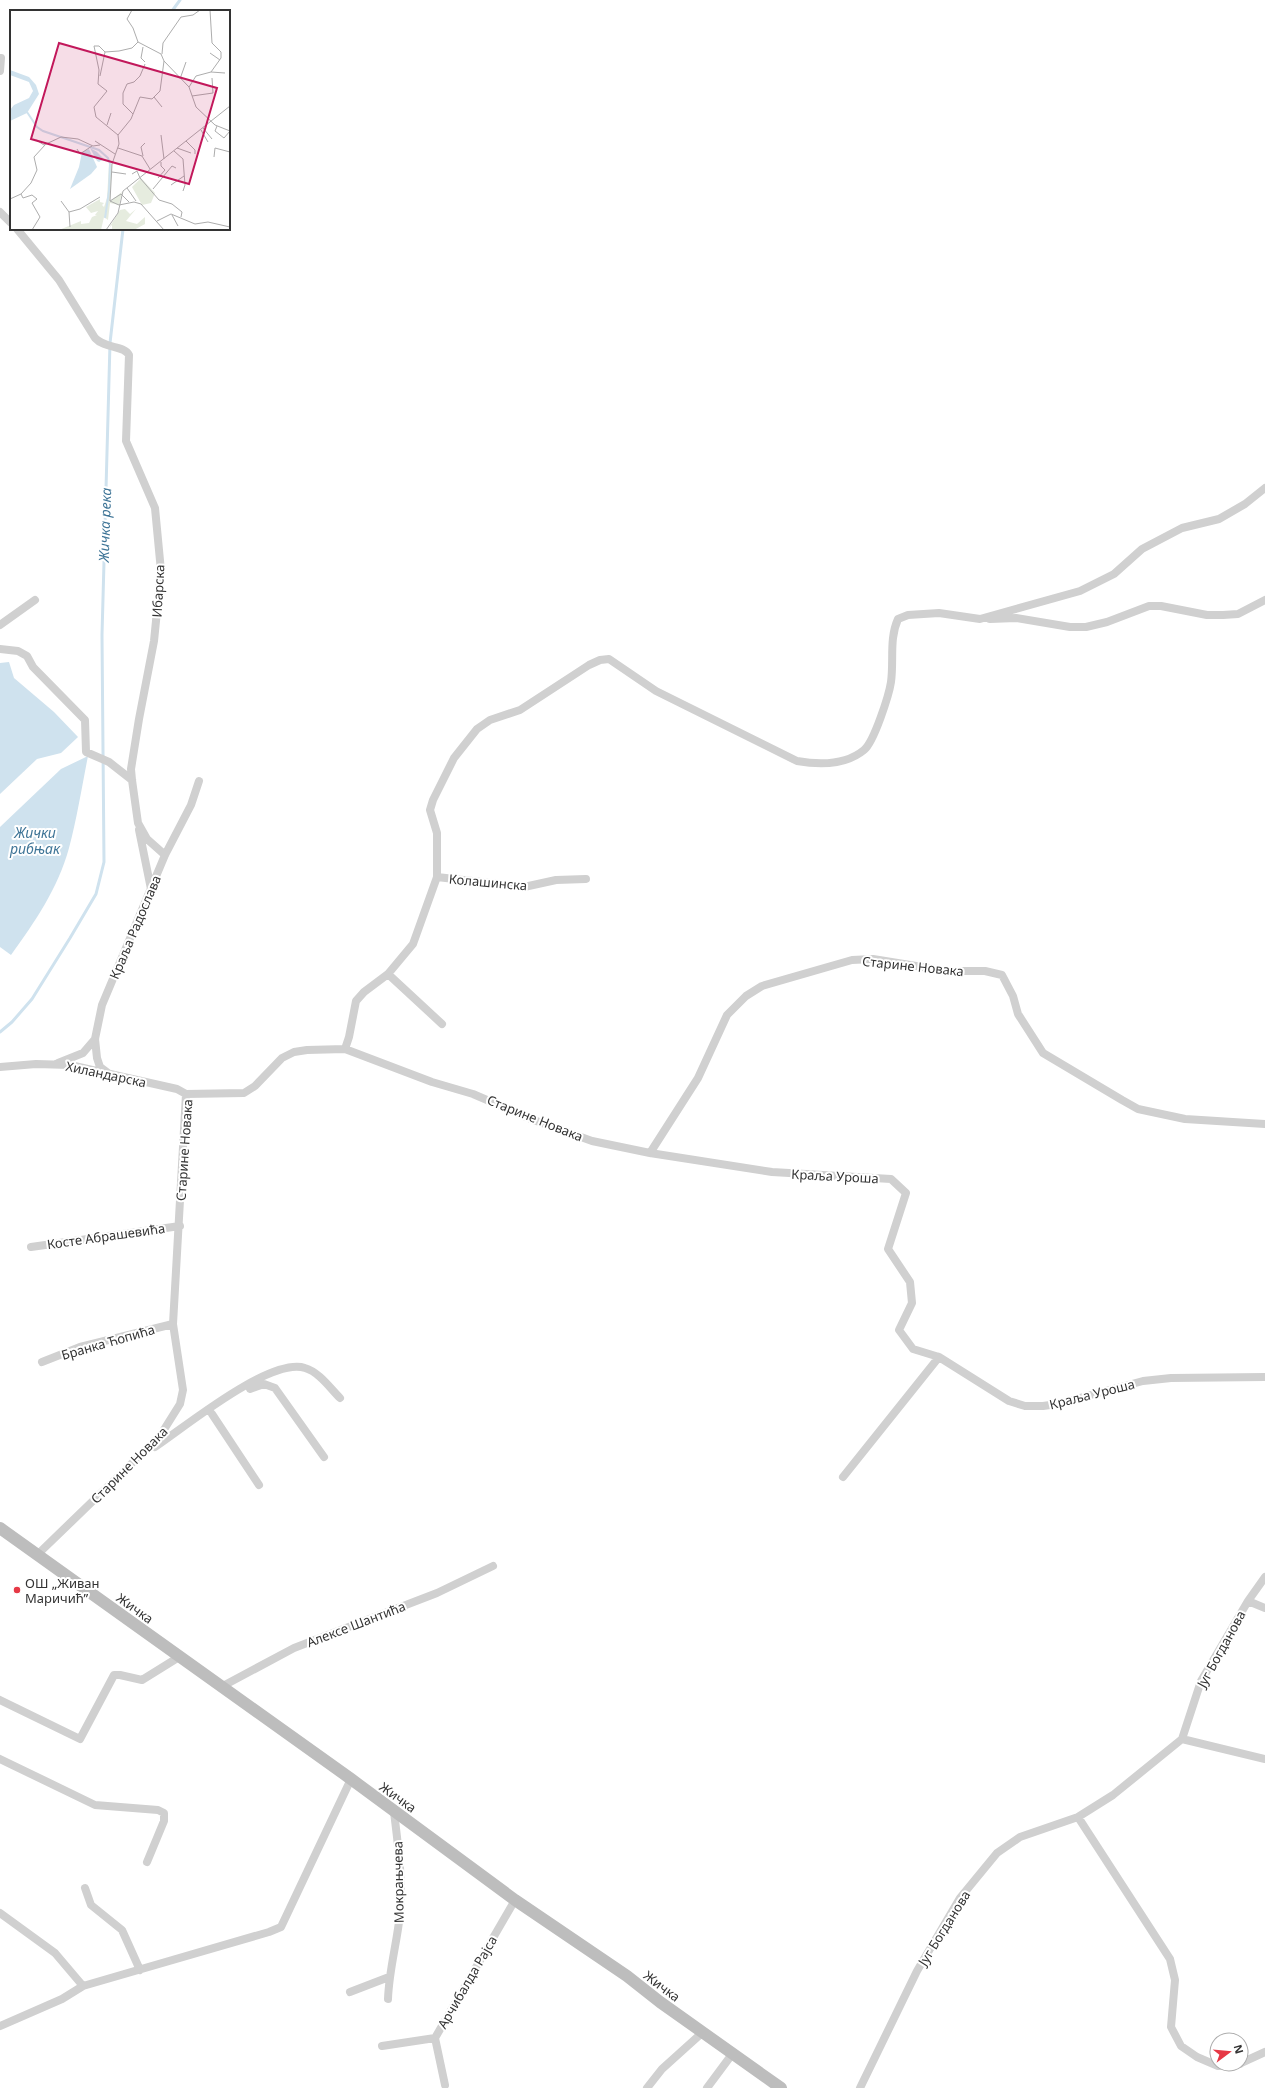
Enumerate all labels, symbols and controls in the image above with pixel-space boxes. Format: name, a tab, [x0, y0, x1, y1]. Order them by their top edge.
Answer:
inset map	[10, 10, 230, 230]
water label: Жичка река	[94, 487, 115, 564]
street label: Ибарска	[148, 564, 168, 618]
water label: Жички рибњак	[9, 823, 61, 858]
street label: Колашинска	[448, 870, 528, 894]
street label: Краља Радослава	[105, 872, 165, 982]
street label: Старине Новака	[861, 952, 965, 980]
street label: Хиландарска	[64, 1057, 148, 1091]
street label: Старине Новака	[484, 1091, 586, 1145]
street label: Старине Новака	[171, 1099, 197, 1201]
street label: Краља Уроша	[791, 1165, 879, 1187]
street label: Косте Абрашевића	[46, 1219, 166, 1253]
street label: Бранка Ћопића	[59, 1320, 157, 1364]
street label: Краља Уроша	[1047, 1375, 1137, 1413]
street label: Старине Новака	[87, 1423, 171, 1507]
place label: ОШ „Живан Маричић”	[25, 1574, 100, 1607]
marker: ОШ „Живан Маричић”	[12, 1585, 22, 1595]
street label: Жичка	[113, 1589, 157, 1627]
street label: Алексе Шантића	[304, 1597, 408, 1651]
street label: Југ Богданова	[1191, 1607, 1250, 1693]
street label: Жичка	[376, 1778, 420, 1816]
street label: Мокрањчева	[388, 1841, 408, 1923]
street label: Југ Богданова	[913, 1887, 974, 1971]
street label: Арчибалда Рајса	[433, 1932, 501, 2032]
street label: Жичка	[640, 1966, 684, 2006]
north arrow	[1209, 2032, 1249, 2072]
text: N	[1231, 2043, 1248, 2055]

